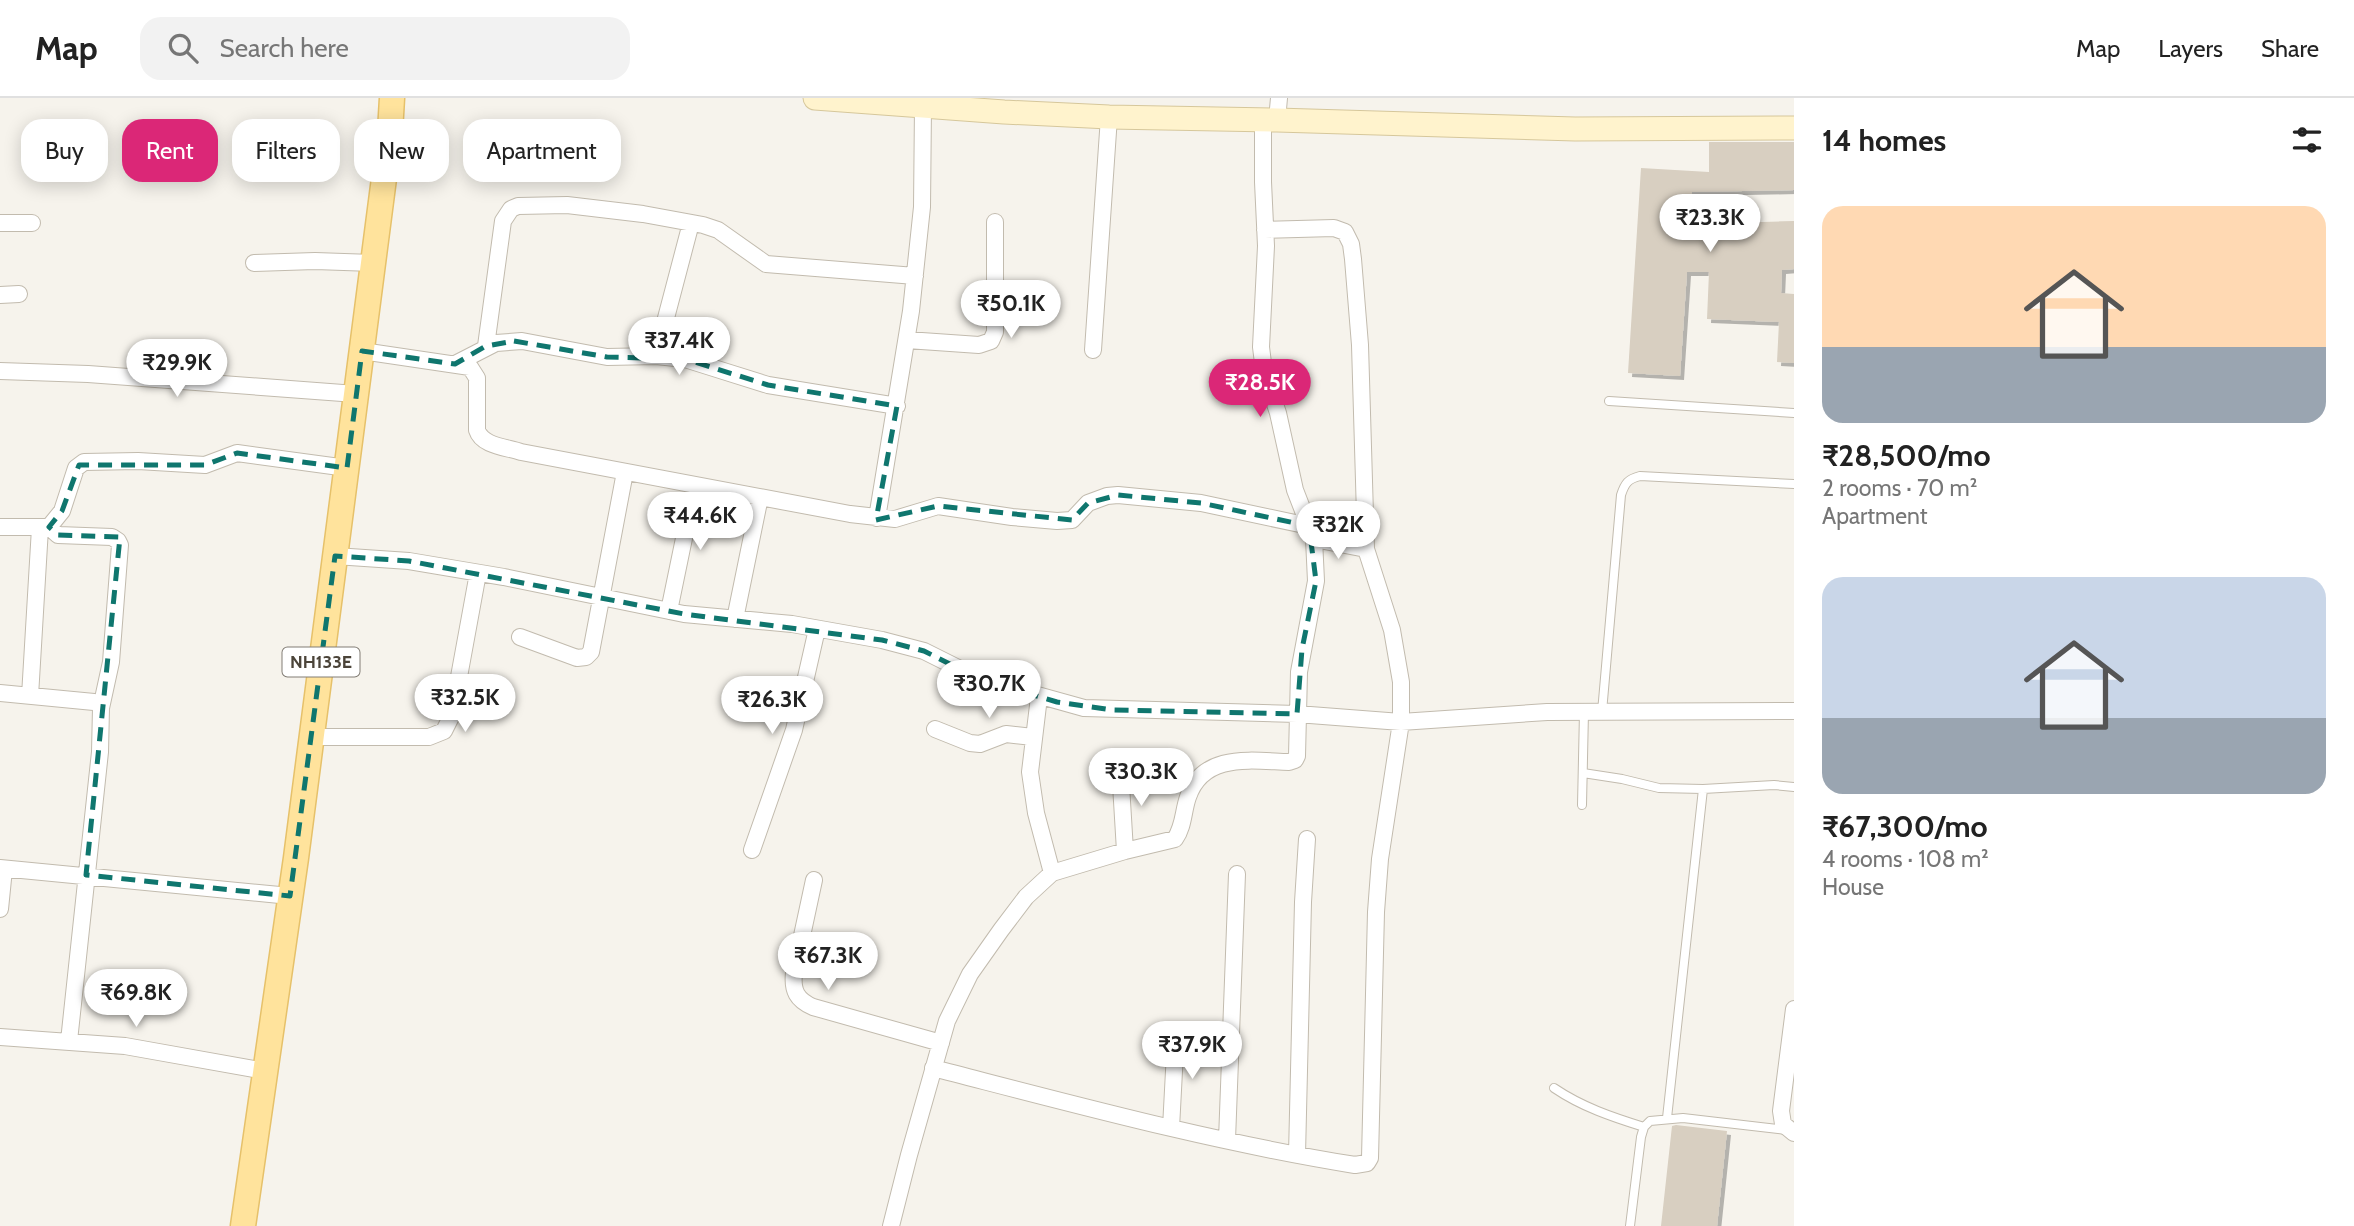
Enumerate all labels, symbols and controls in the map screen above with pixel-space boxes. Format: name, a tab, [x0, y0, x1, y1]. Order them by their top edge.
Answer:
search box	[140, 17, 630, 80]
text: Map	[35, 28, 98, 68]
icon: search	[164, 29, 202, 67]
text: Search here	[220, 32, 349, 64]
text: Map	[2076, 34, 2120, 63]
text: Layers	[2158, 34, 2223, 63]
text: Share	[2261, 34, 2319, 63]
chip: Buy	[21, 119, 108, 182]
chip: Rent	[122, 119, 218, 182]
chip: Filters	[232, 119, 340, 182]
chip: New	[354, 119, 449, 182]
chip: Apartment	[463, 119, 621, 182]
icon: filters	[2288, 121, 2326, 159]
text: 14 homes	[1822, 122, 1946, 159]
pin: ₹23.3K	[1653, 194, 1767, 254]
text: ₹23.3K	[1675, 203, 1745, 231]
icon: home	[2011, 251, 2137, 377]
pin: ₹50.1K	[954, 280, 1068, 340]
text: ₹50.1K	[977, 289, 1045, 317]
pin: ₹37.4K	[622, 317, 736, 377]
text: ₹37.4K	[644, 326, 714, 354]
pin: ₹29.9K	[120, 340, 234, 399]
text: ₹29.9K	[142, 348, 212, 376]
pin: ₹28.5K	[1203, 360, 1317, 419]
text: ₹28.5K	[1225, 368, 1295, 396]
text: ₹28,500/mo	[1822, 437, 1991, 474]
text: 2 rooms · 70 m²	[1822, 474, 1977, 502]
pin: ₹44.6K	[643, 492, 757, 552]
text: ₹44.6K	[663, 501, 737, 529]
pin: ₹32K	[1297, 502, 1379, 561]
text: Apartment	[1822, 502, 1927, 530]
text: ₹32K	[1312, 510, 1364, 538]
icon: home	[2011, 622, 2137, 748]
road number: NH133E	[282, 648, 360, 676]
pin: ₹30.7K	[932, 660, 1046, 720]
text: ₹30.7K	[953, 669, 1025, 697]
pin: ₹32.5K	[408, 674, 522, 734]
pin: ₹26.3K	[715, 676, 829, 736]
text: ₹32.5K	[431, 683, 499, 711]
text: ₹26.3K	[737, 685, 807, 713]
pin: ₹30.3K	[1084, 748, 1198, 808]
text: ₹30.3K	[1105, 757, 1177, 785]
text: ₹67,300/mo	[1822, 808, 1988, 845]
text: 4 rooms · 108 m²	[1822, 845, 1989, 873]
text: House	[1822, 873, 1884, 901]
pin: ₹67.3K	[771, 932, 885, 992]
text: ₹67.3K	[794, 941, 862, 969]
pin: ₹69.8K	[79, 970, 193, 1029]
text: ₹69.8K	[100, 978, 172, 1006]
pin: ₹37.9K	[1135, 1021, 1249, 1081]
text: ₹37.9K	[1158, 1030, 1226, 1058]

